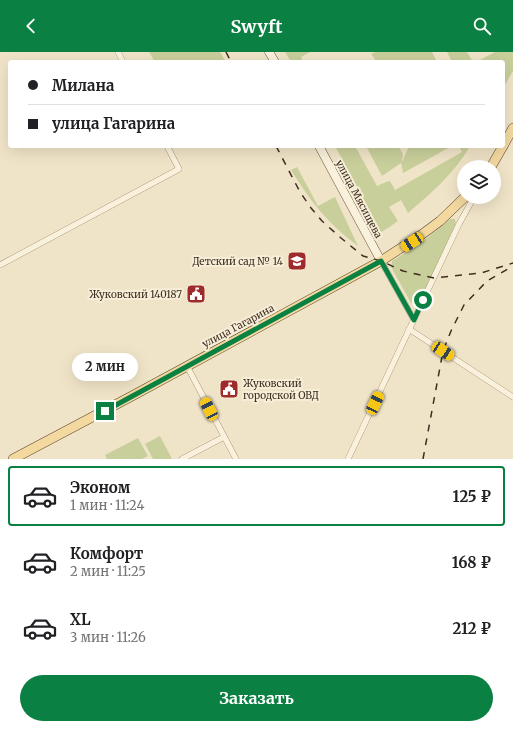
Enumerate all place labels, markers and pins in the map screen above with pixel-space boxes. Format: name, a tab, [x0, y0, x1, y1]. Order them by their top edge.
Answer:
school or university icon: Детский сад № 14	[286, 250, 308, 272]
place label: Детский сад № 14	[192, 255, 283, 268]
public building icon: Жуковский 140187	[185, 283, 207, 305]
place label: Жуковский 140187	[89, 288, 182, 301]
place label: Жуковский городской ОВД	[243, 377, 319, 402]
public building icon: Жуковский городской ОВД	[218, 378, 240, 400]

